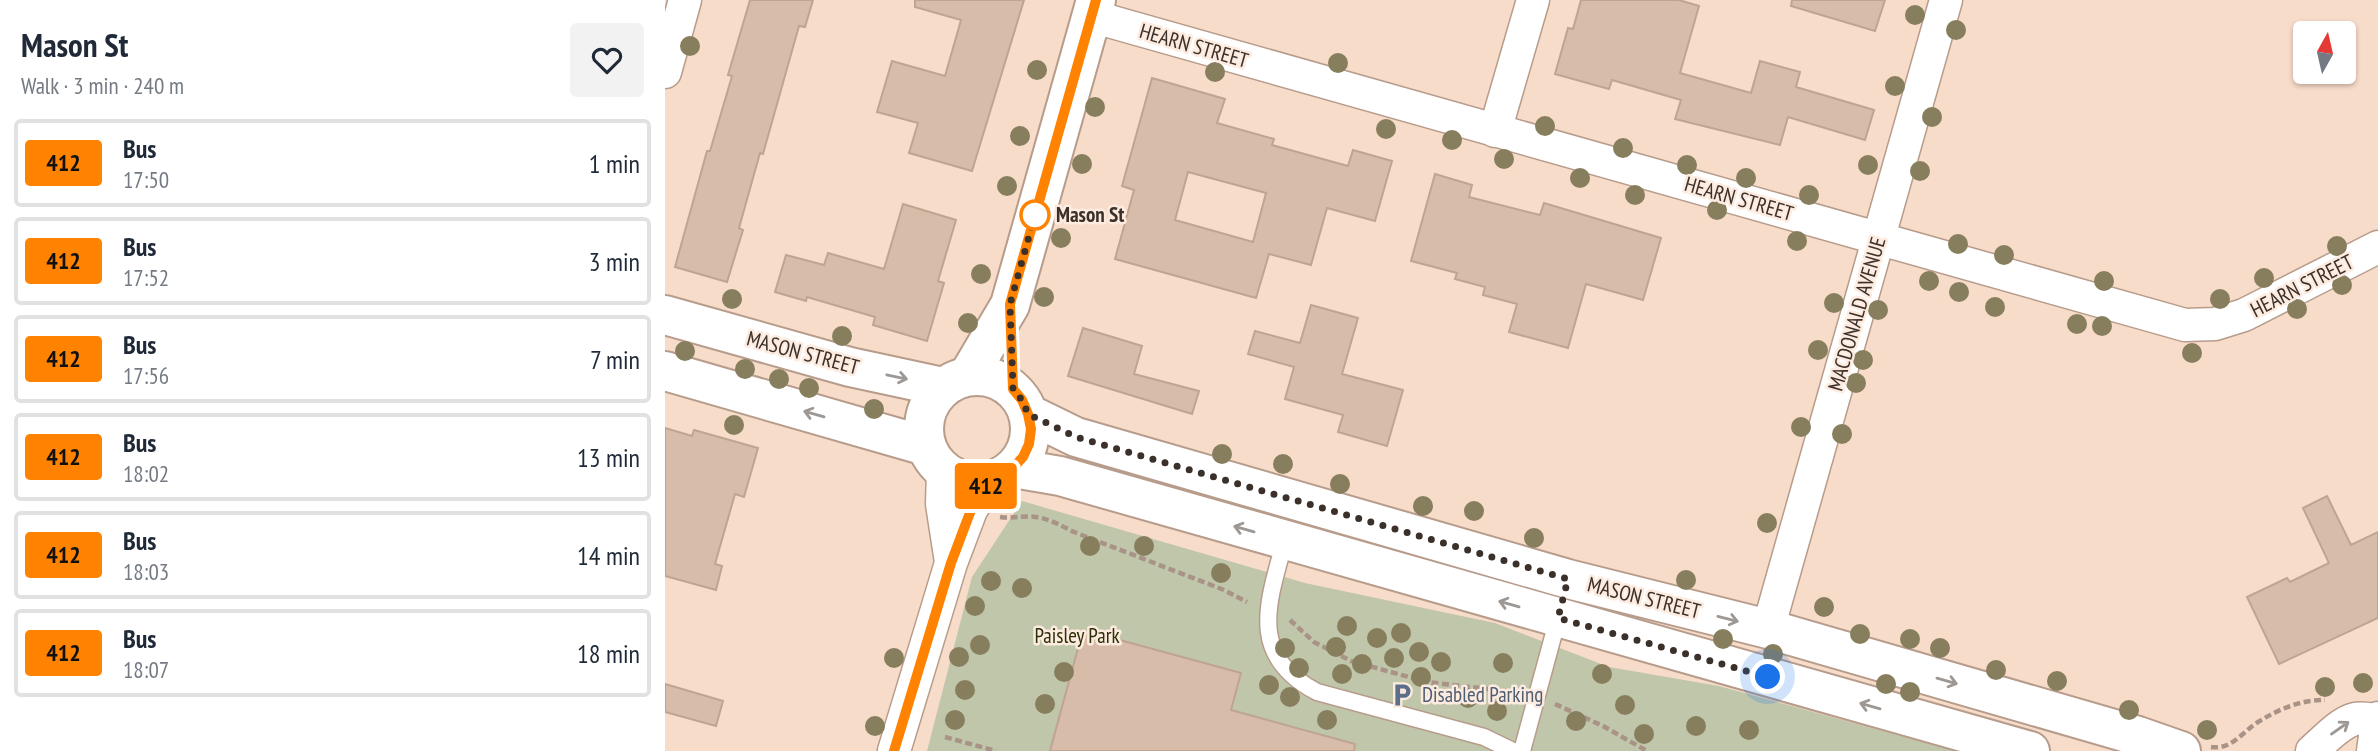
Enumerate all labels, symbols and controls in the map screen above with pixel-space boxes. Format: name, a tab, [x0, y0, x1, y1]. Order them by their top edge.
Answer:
street label: HEARN STREET	[1137, 17, 1252, 74]
north arrow	[2293, 21, 2355, 84]
map controls	[2293, 21, 2356, 84]
text: Mason St	[21, 23, 128, 66]
button: heart	[570, 23, 644, 97]
text: Walk · 3 min · 240 m	[21, 71, 184, 100]
text: Bus	[123, 132, 156, 165]
text: 412	[46, 147, 81, 178]
text: 1 min	[589, 147, 640, 180]
text: 17:50	[123, 165, 169, 194]
street label: HEARN STREET	[1682, 170, 1797, 227]
marker: Mason St	[1020, 200, 1050, 230]
place label: Mason St	[1056, 201, 1124, 228]
text: Bus	[123, 230, 156, 263]
street label: MACDONALD AVENUE	[1822, 234, 1891, 394]
text: 412	[46, 245, 81, 276]
text: 3 min	[589, 245, 640, 278]
street label: HEARN STREET	[2246, 248, 2358, 323]
text: 17:52	[123, 263, 169, 292]
street label: MASON STREET	[744, 325, 863, 381]
text: Bus	[123, 328, 156, 361]
text: 412	[46, 343, 81, 374]
text: 7 min	[590, 343, 640, 376]
text: 17:56	[123, 361, 169, 390]
one-way arrow	[885, 370, 908, 384]
one-way arrow	[803, 407, 825, 420]
text: Bus	[123, 426, 156, 459]
text: 412	[46, 441, 81, 472]
text: 13 min	[577, 441, 640, 474]
text: 18:02	[123, 459, 169, 488]
line badge: 412	[946, 463, 1026, 509]
text: 412	[969, 470, 1003, 501]
one-way arrow	[1233, 521, 1255, 534]
text: Bus	[123, 524, 156, 557]
text: 412	[46, 539, 81, 570]
text: 14 min	[577, 539, 640, 572]
text: 18:03	[123, 557, 169, 586]
street label: MASON STREET	[1585, 570, 1704, 625]
one-way arrow	[1499, 597, 1521, 610]
one-way arrow	[1716, 613, 1739, 626]
text: Bus	[123, 622, 156, 655]
park label: Paisley Park	[1034, 622, 1120, 649]
text: 412	[46, 637, 81, 668]
text: 18 min	[577, 637, 640, 670]
text: 18:07	[123, 655, 169, 684]
your location	[1750, 659, 1785, 694]
one-way arrow	[1936, 675, 1958, 688]
parking icon: Disabled Parking	[1388, 681, 1416, 709]
place label: Disabled Parking	[1422, 681, 1543, 708]
one-way arrow	[1859, 699, 1882, 712]
one-way arrow	[2330, 721, 2349, 735]

